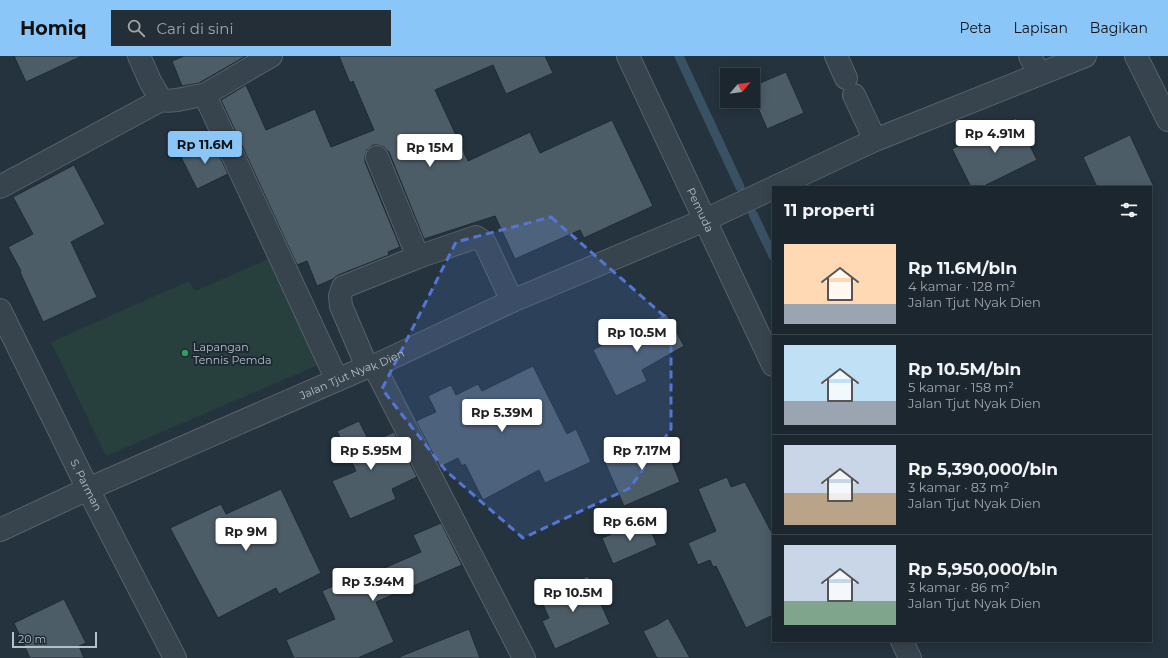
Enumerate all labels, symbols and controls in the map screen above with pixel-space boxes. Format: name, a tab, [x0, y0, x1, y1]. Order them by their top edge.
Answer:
search box	[111, 10, 391, 46]
text: Homiq	[20, 17, 87, 40]
icon: search	[125, 17, 147, 39]
text: Cari di sini	[157, 19, 233, 38]
text: Peta	[960, 19, 992, 37]
text: Lapisan	[1014, 19, 1068, 37]
text: Bagikan	[1090, 19, 1148, 37]
north arrow	[720, 68, 760, 108]
map controls	[720, 68, 760, 108]
pin: Rp 4.91M	[954, 120, 1036, 154]
text: Rp 4.91M	[965, 125, 1025, 141]
pin: Rp 11.6M	[164, 131, 246, 165]
pin: Rp 15M	[397, 134, 463, 168]
text: Rp 11.6M	[177, 136, 233, 152]
text: Rp 15M	[406, 139, 454, 155]
street label: Pemuda	[684, 185, 717, 234]
icon: filters	[1118, 199, 1140, 221]
text: 11 properti	[784, 200, 875, 220]
text: Rp 11.6M/bln	[908, 258, 1017, 278]
icon: home	[816, 260, 864, 308]
text: 4 kamar · 128 m²	[908, 278, 1015, 294]
text: Jalan Tjut Nyak Dien	[908, 294, 1041, 310]
pin: Rp 10.5M	[596, 319, 678, 353]
text: Rp 10.5M	[607, 324, 667, 340]
place label: Lapangan Tennis Pemda	[193, 340, 271, 367]
street label: Jalan Tjut Nyak Dien	[296, 346, 406, 403]
marker: Lapangan Tennis Pemda	[180, 348, 190, 358]
text: Rp 10.5M/bln	[908, 359, 1021, 379]
icon: home	[816, 361, 864, 409]
text: 5 kamar · 158 m²	[908, 379, 1014, 395]
text: Jalan Tjut Nyak Dien	[908, 395, 1041, 411]
pin: Rp 5.39M	[461, 399, 543, 433]
text: Rp 5.39M	[471, 404, 533, 420]
pin: Rp 5.95M	[330, 437, 412, 471]
pin: Rp 7.17M	[601, 437, 683, 471]
text: Rp 5.95M	[340, 442, 402, 458]
text: Rp 7.17M	[613, 442, 671, 458]
street label: S. Parman	[67, 457, 105, 513]
text: Rp 5,390,000/bln	[908, 459, 1058, 479]
icon: home	[816, 461, 864, 509]
text: 3 kamar · 83 m²	[908, 479, 1009, 495]
text: Jalan Tjut Nyak Dien	[908, 495, 1041, 511]
pin: Rp 6.6M	[593, 508, 667, 542]
text: Rp 6.6M	[603, 513, 657, 529]
pin: Rp 9M	[218, 518, 274, 552]
text: Rp 9M	[225, 523, 267, 539]
text: Rp 5,950,000/bln	[908, 559, 1058, 579]
icon: home	[816, 561, 864, 609]
pin: Rp 3.94M	[332, 568, 414, 602]
text: Rp 3.94M	[342, 573, 404, 589]
pin: Rp 10.5M	[532, 579, 614, 613]
text: 3 kamar · 86 m²	[908, 579, 1010, 595]
text: Rp 10.5M	[543, 584, 603, 600]
text: Jalan Tjut Nyak Dien	[908, 595, 1041, 611]
scale bar	[12, 630, 97, 649]
text: 20 m	[18, 632, 46, 646]

